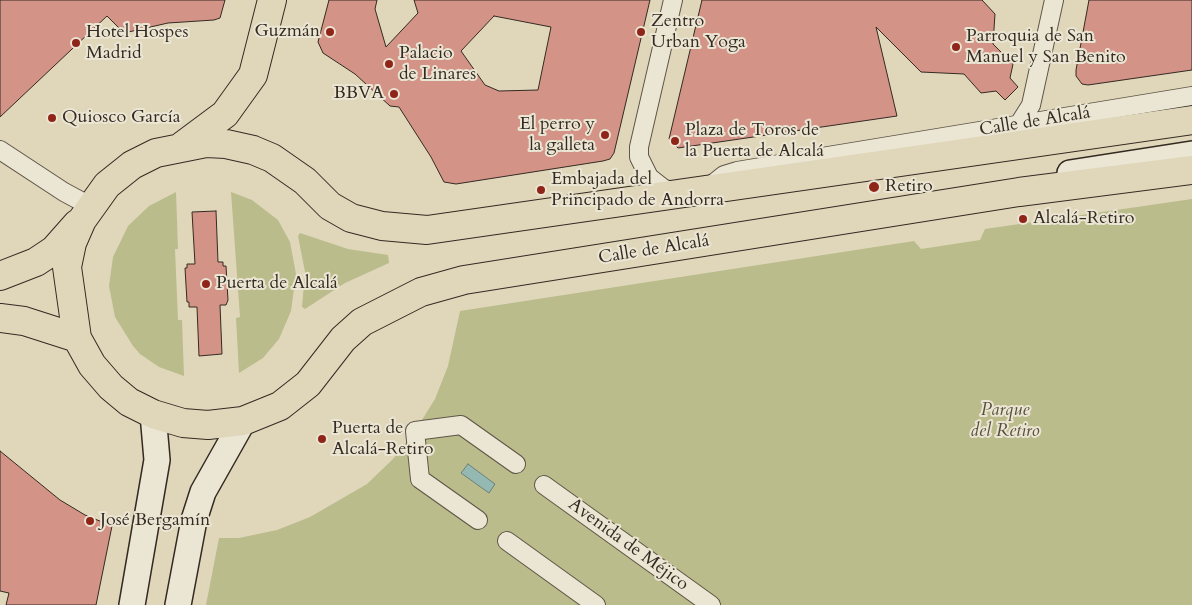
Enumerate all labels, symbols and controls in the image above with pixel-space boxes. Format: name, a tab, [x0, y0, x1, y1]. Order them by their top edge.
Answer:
place label: Zentro Urban Yoga	[651, 11, 746, 54]
place label: Guzmán	[255, 21, 320, 43]
place label: Hotel Hospes Madrid	[86, 22, 189, 64]
marker: Guzmán	[324, 26, 336, 38]
marker: Zentro Urban Yoga	[635, 26, 647, 38]
place label: Parroquia de San Manuel y San Benito	[966, 26, 1126, 68]
marker: Hotel Hospes Madrid	[70, 37, 82, 49]
marker: Parroquia de San Manuel y San Benito	[950, 41, 962, 53]
place label: Palacio de Linares	[399, 43, 476, 86]
marker: Palacio de Linares	[383, 58, 395, 70]
place label: BBVA	[333, 83, 384, 105]
marker: BBVA	[388, 88, 400, 100]
street label: Calle de Alcalá	[978, 103, 1092, 141]
place label: Quiosco García	[62, 107, 181, 129]
marker: Quiosco García	[46, 112, 58, 124]
place label: El perro y la galleta	[520, 114, 595, 156]
place label: Plaza de Toros de la Puerta de Alcalá	[685, 120, 824, 162]
marker: El perro y la galleta	[599, 129, 611, 141]
marker: Plaza de Toros de la Puerta de Alcalá	[669, 135, 681, 147]
place label: Embajada del Principado de Andorra	[551, 169, 724, 212]
place label: Retiro	[885, 176, 933, 198]
marker: Retiro	[867, 180, 881, 194]
marker: Embajada del Principado de Andorra	[535, 184, 547, 196]
place label: Alcalá-Retiro	[1033, 208, 1134, 230]
marker: Alcalá-Retiro	[1017, 213, 1029, 225]
street label: Calle de Alcalá	[597, 231, 711, 269]
place label: Puerta de Alcalá	[216, 273, 338, 295]
marker: Puerta de Alcalá	[200, 278, 212, 290]
park label: Parque del Retiro	[970, 400, 1040, 442]
place label: Puerta de Alcalá-Retiro	[332, 418, 433, 460]
marker: Puerta de Alcalá-Retiro	[316, 433, 328, 445]
street label: Avenida de Méjico	[564, 494, 692, 596]
place label: José Bergamín	[100, 510, 210, 532]
marker: José Bergamín	[84, 515, 96, 527]

